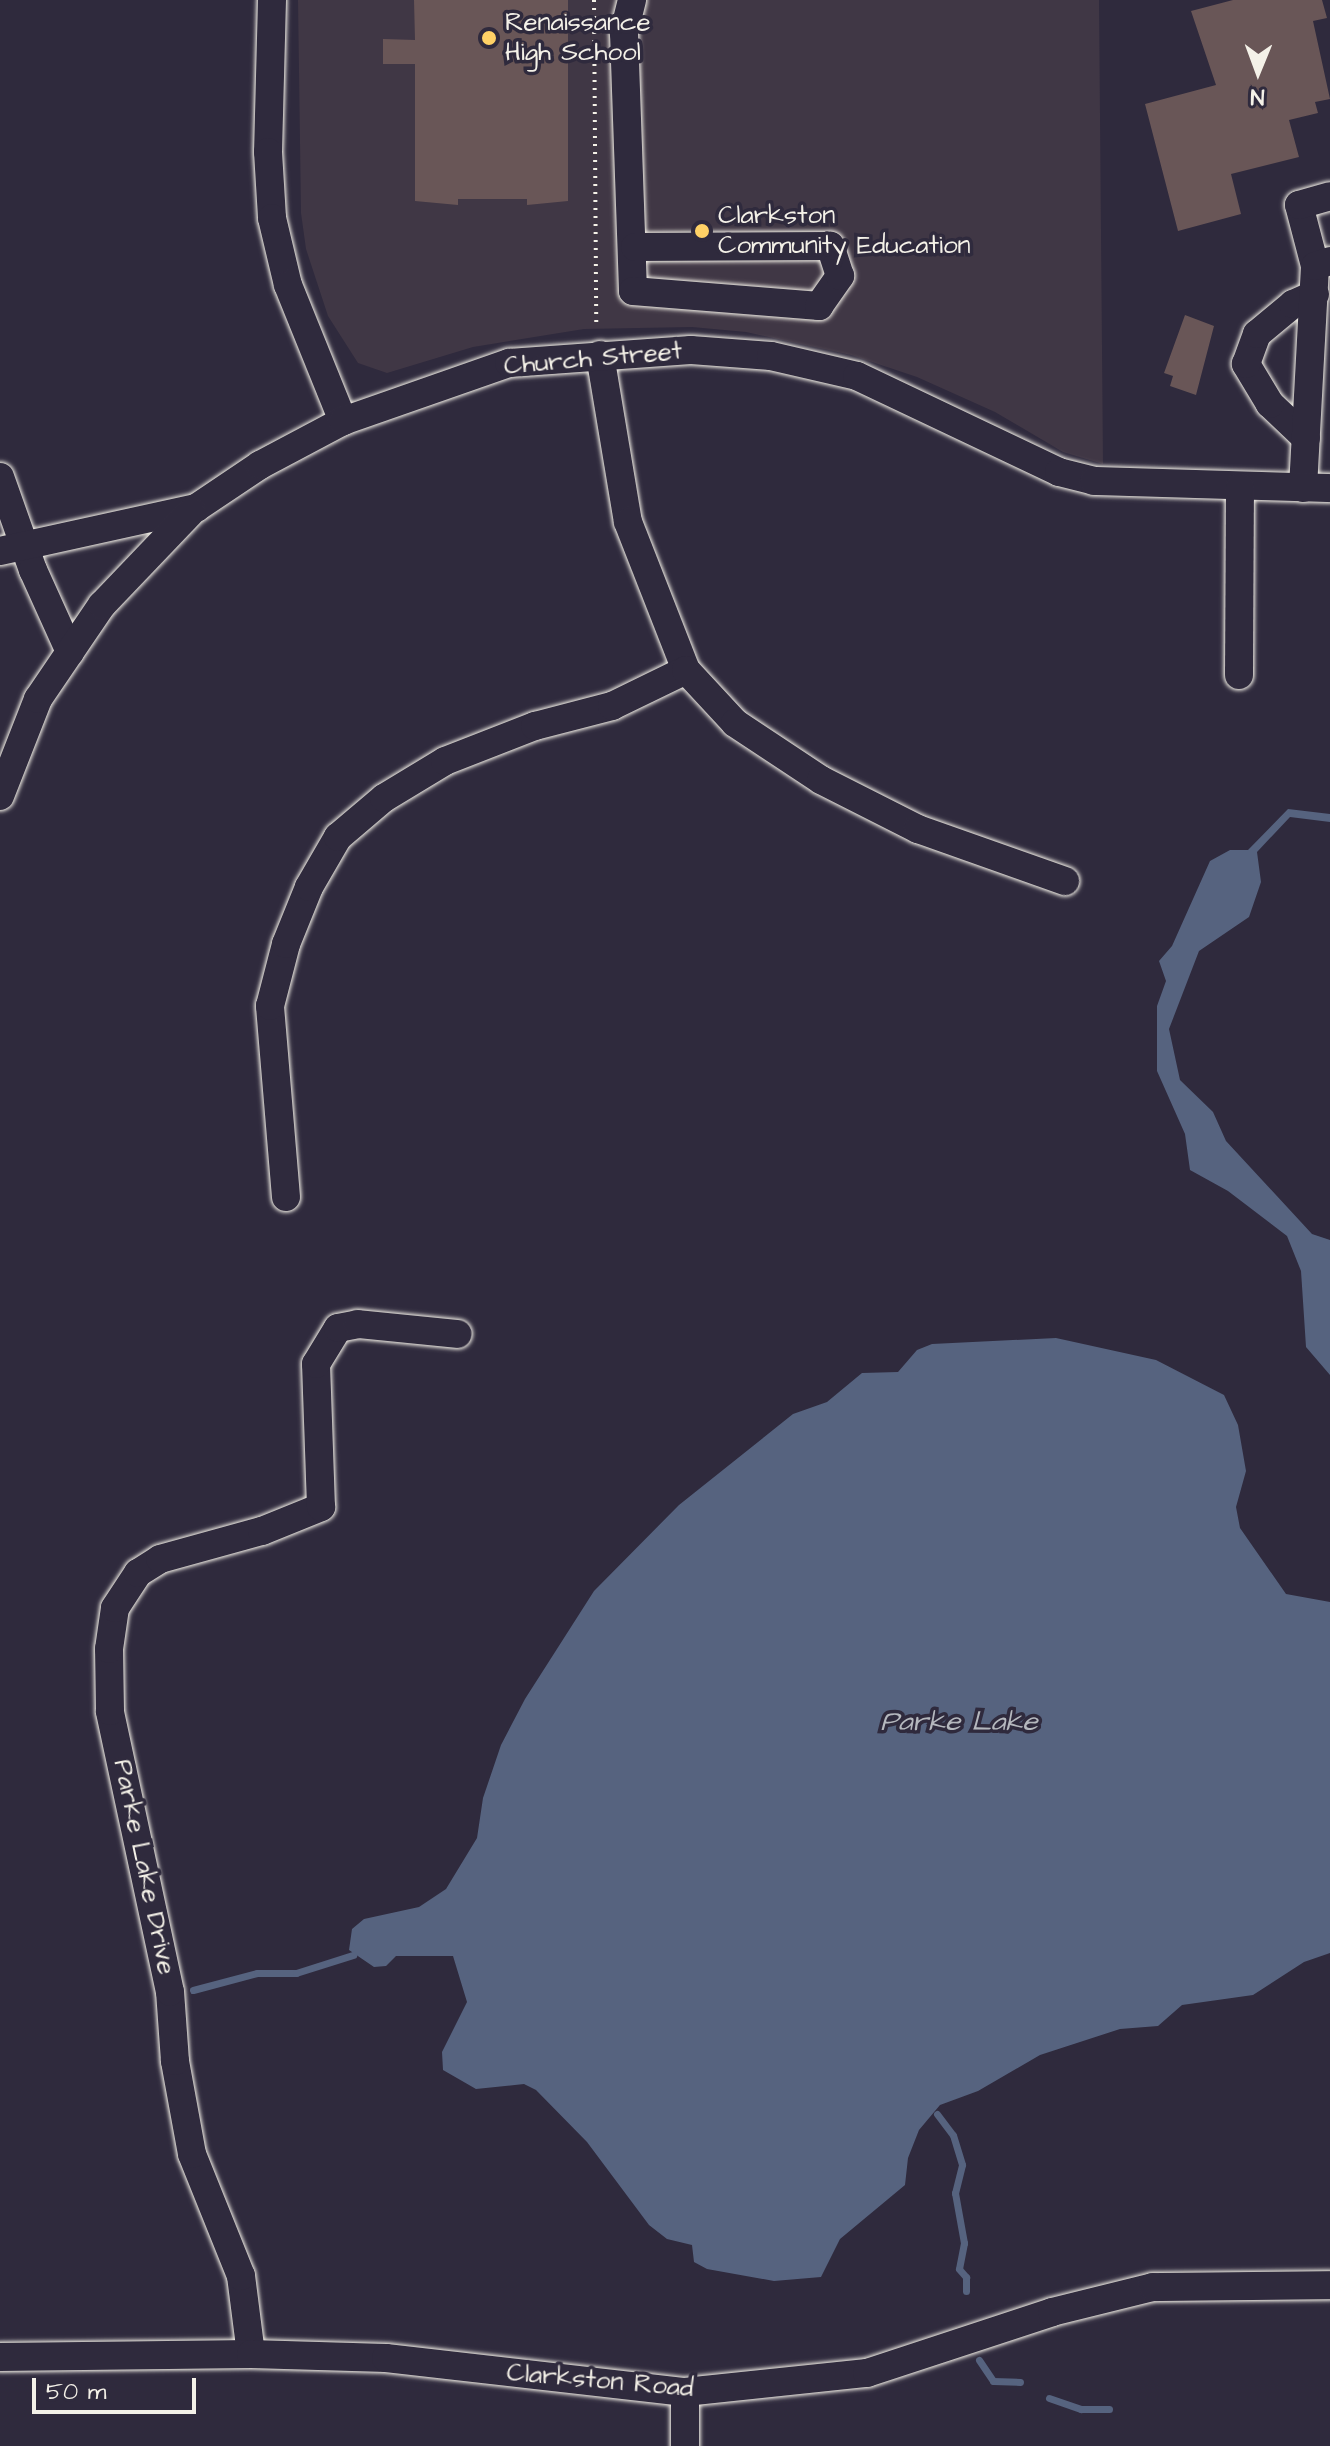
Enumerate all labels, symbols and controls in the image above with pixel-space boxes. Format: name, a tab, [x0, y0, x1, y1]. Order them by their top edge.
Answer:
place label: Renaissance High School	[505, 7, 651, 68]
marker: Renaissance High School	[480, 29, 498, 47]
north arrow	[1218, 32, 1298, 112]
text: N	[1250, 81, 1265, 112]
place label: Clarkston Community Education	[718, 200, 971, 262]
marker: Clarkston Community Education	[693, 222, 711, 240]
street label: Church Street	[503, 336, 683, 382]
water label: Parke Lake	[880, 1705, 1038, 1739]
street label: Parke Lake Drive	[106, 1757, 182, 1977]
street label: Clarkston Road	[505, 2357, 695, 2405]
scale bar	[36, 2362, 200, 2412]
text: 50 m	[46, 2375, 106, 2409]

